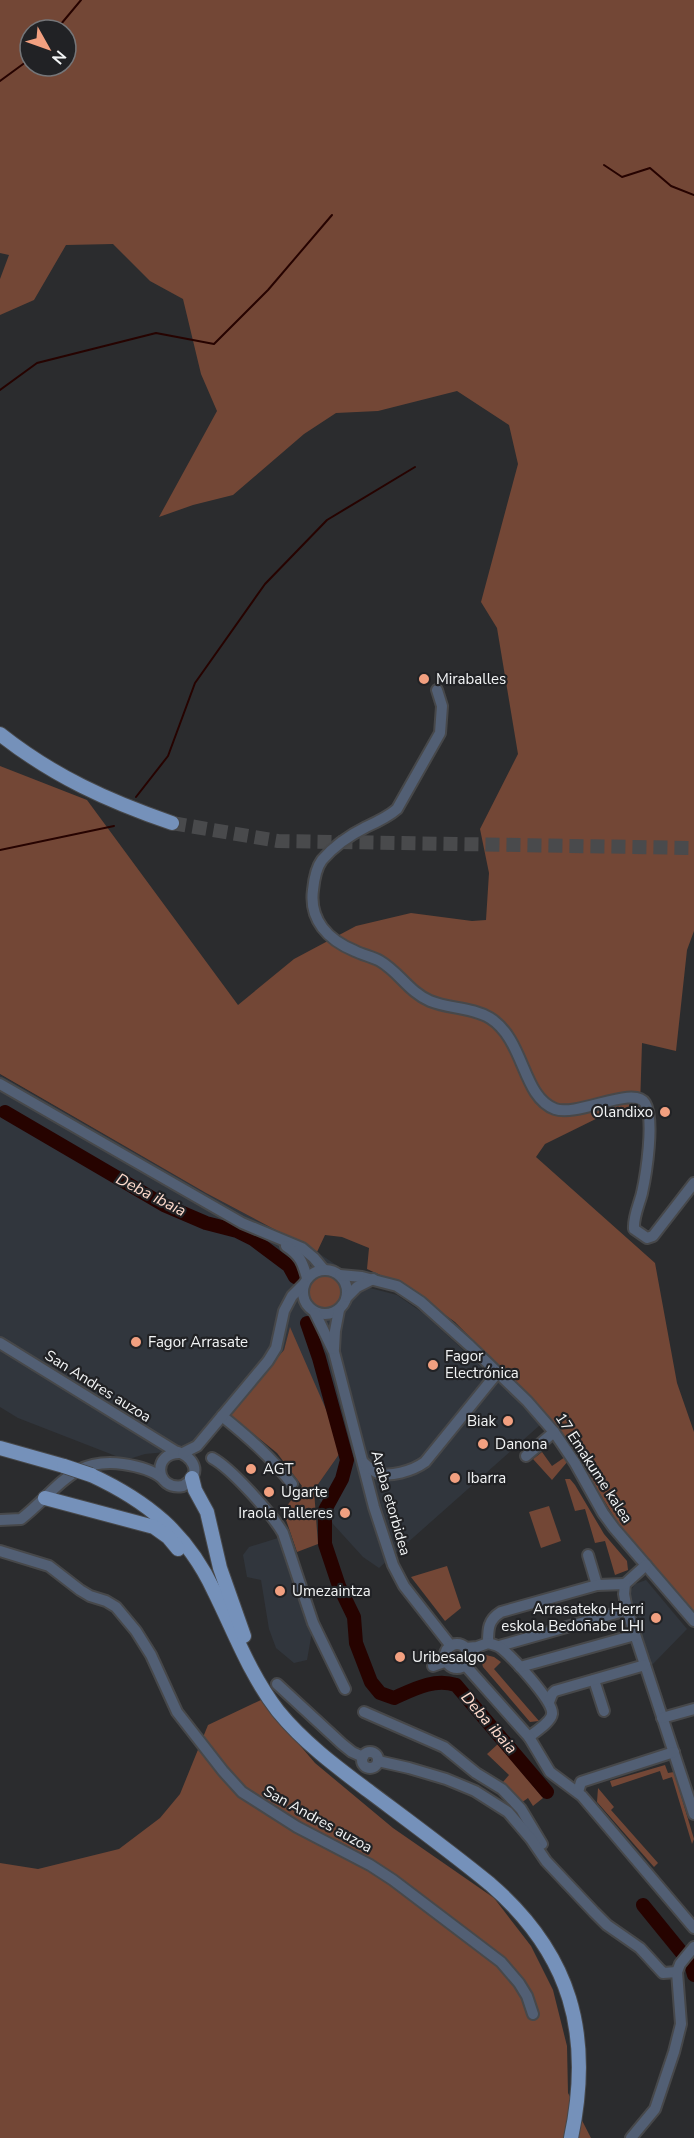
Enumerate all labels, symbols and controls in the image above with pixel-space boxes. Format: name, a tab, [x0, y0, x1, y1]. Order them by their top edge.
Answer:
north arrow	[18, 18, 78, 78]
text: N	[46, 45, 71, 69]
place label: Miraballes	[436, 669, 506, 689]
marker: Miraballes	[417, 672, 431, 686]
place label: Olandixo	[592, 1102, 653, 1122]
marker: Olandixo	[658, 1105, 672, 1119]
water label: Deba ibaia	[112, 1168, 190, 1222]
place label: Fagor Arrasate	[148, 1332, 248, 1352]
marker: Fagor Arrasate	[129, 1335, 143, 1349]
street label: San Andres auzoa	[41, 1345, 155, 1427]
place label: Fagor Electrónica	[445, 1346, 519, 1383]
marker: Fagor Electrónica	[426, 1358, 440, 1372]
street label: 17 Emakume kalea	[551, 1409, 637, 1527]
place label: Biak	[467, 1411, 496, 1431]
marker: Biak	[501, 1414, 515, 1428]
place label: Danona	[495, 1434, 547, 1454]
marker: Danona	[476, 1437, 490, 1451]
street label: Araba etorbidea	[366, 1448, 416, 1558]
place label: AGT	[263, 1459, 294, 1479]
marker: AGT	[244, 1462, 258, 1476]
place label: Ibarra	[467, 1468, 506, 1488]
marker: Ibarra	[448, 1471, 462, 1485]
place label: Ugarte	[281, 1482, 328, 1502]
marker: Ugarte	[262, 1485, 276, 1499]
place label: Iraola Talleres	[238, 1503, 333, 1523]
marker: Iraola Talleres	[338, 1506, 352, 1520]
place label: Umezaintza	[292, 1581, 371, 1601]
marker: Umezaintza	[273, 1584, 287, 1598]
place label: Arrasateko Herri eskola Bedoñabe LHI	[501, 1599, 644, 1636]
marker: Arrasateko Herri eskola Bedoñabe LHI	[649, 1611, 663, 1625]
place label: Uribesalgo	[412, 1647, 485, 1667]
marker: Uribesalgo	[393, 1650, 407, 1664]
water label: Deba ibaia	[456, 1687, 522, 1759]
street label: San Andres auzoa	[260, 1781, 376, 1857]

